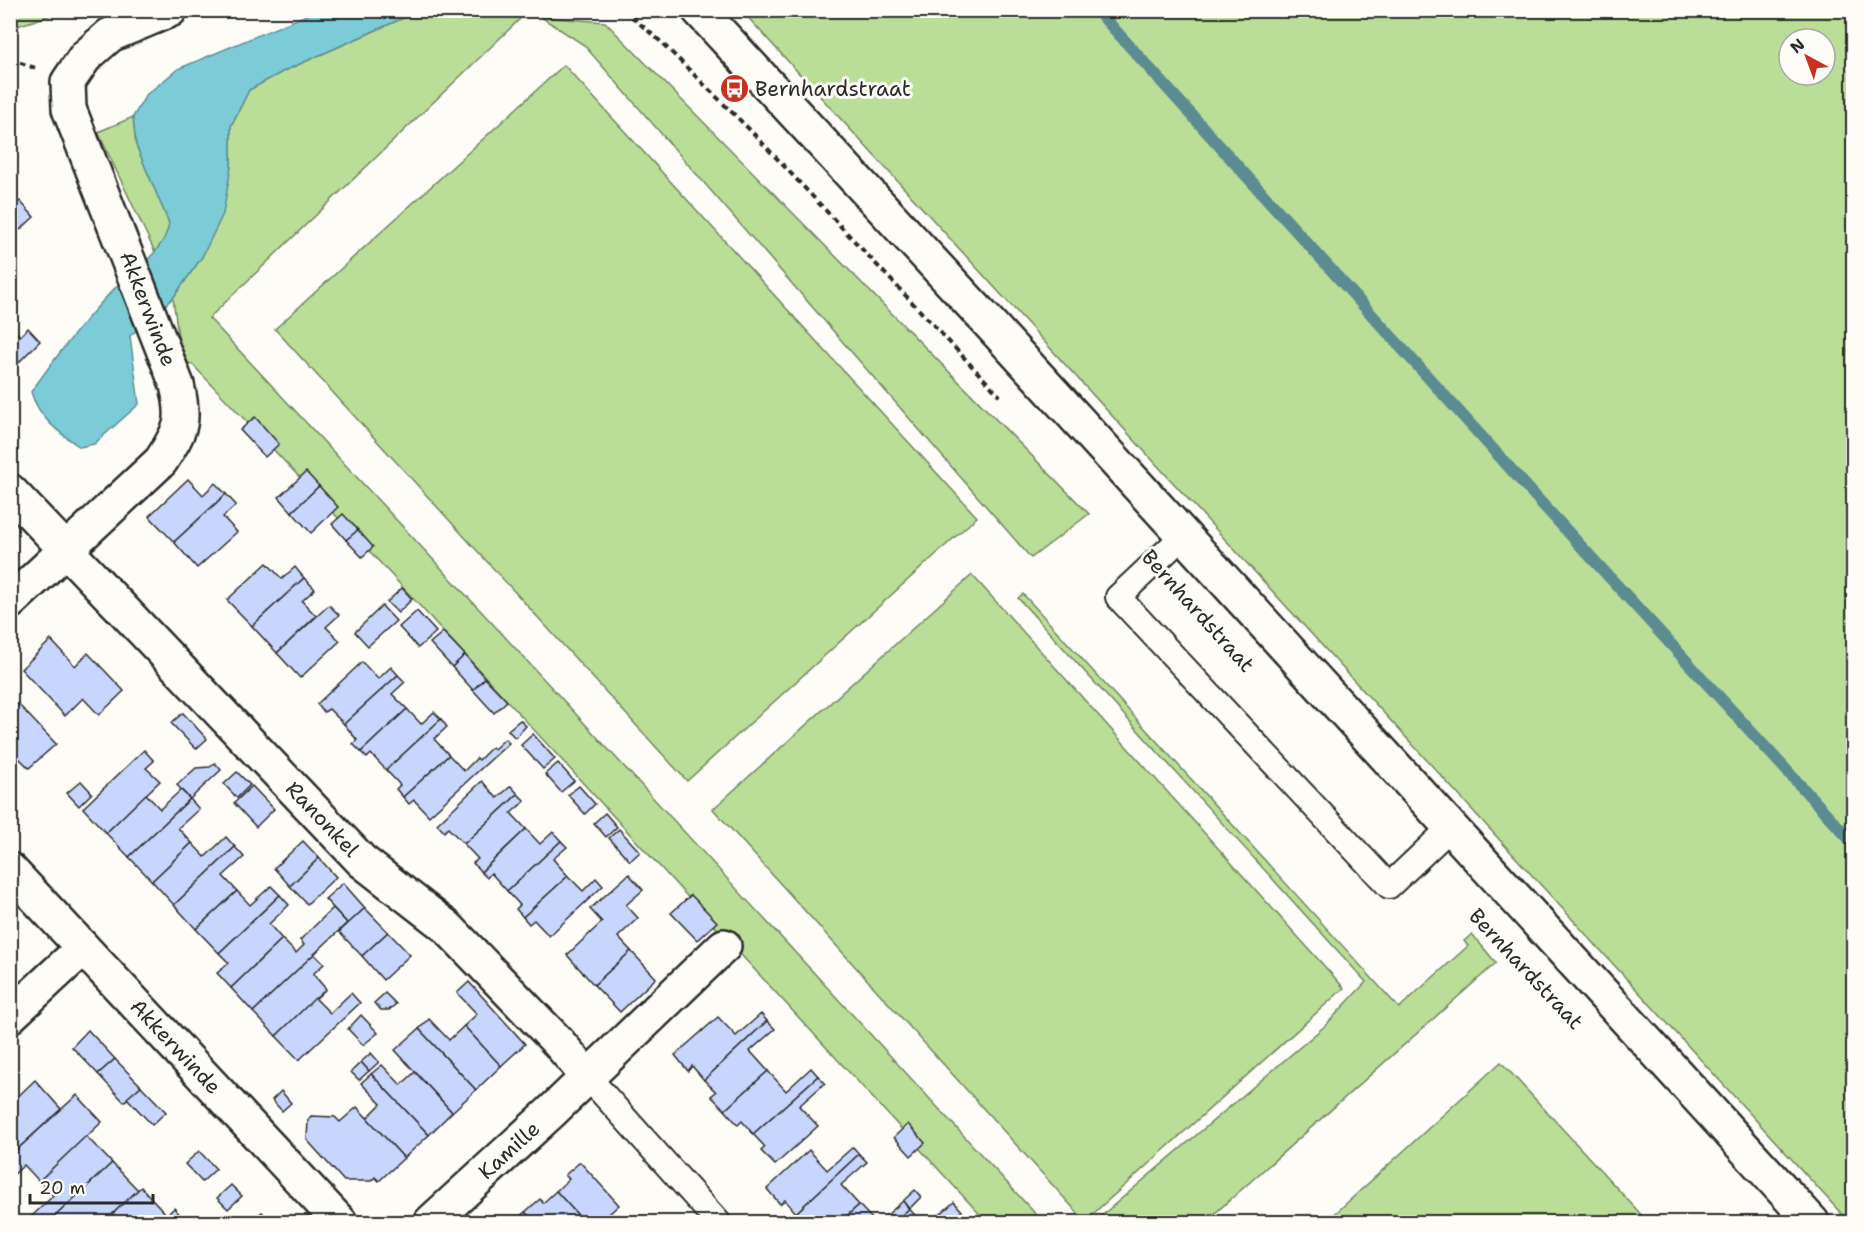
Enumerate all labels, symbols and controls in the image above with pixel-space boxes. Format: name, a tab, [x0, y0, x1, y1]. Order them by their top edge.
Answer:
north arrow	[1777, 27, 1837, 87]
text: N	[1786, 34, 1809, 58]
bus stop icon: Bernhardstraat	[718, 73, 750, 105]
place label: Bernhardstraat	[755, 75, 911, 103]
street label: Akkerwinde	[113, 248, 183, 370]
street label: Bernhardstraat	[1135, 544, 1261, 678]
street label: Ranonkel	[279, 775, 366, 864]
street label: Bernhardstraat	[1463, 902, 1589, 1036]
street label: Akkerwinde	[124, 993, 227, 1100]
street label: Kamille	[472, 1115, 546, 1186]
scale bar	[30, 1167, 153, 1205]
text: 20 m	[39, 1176, 85, 1200]

